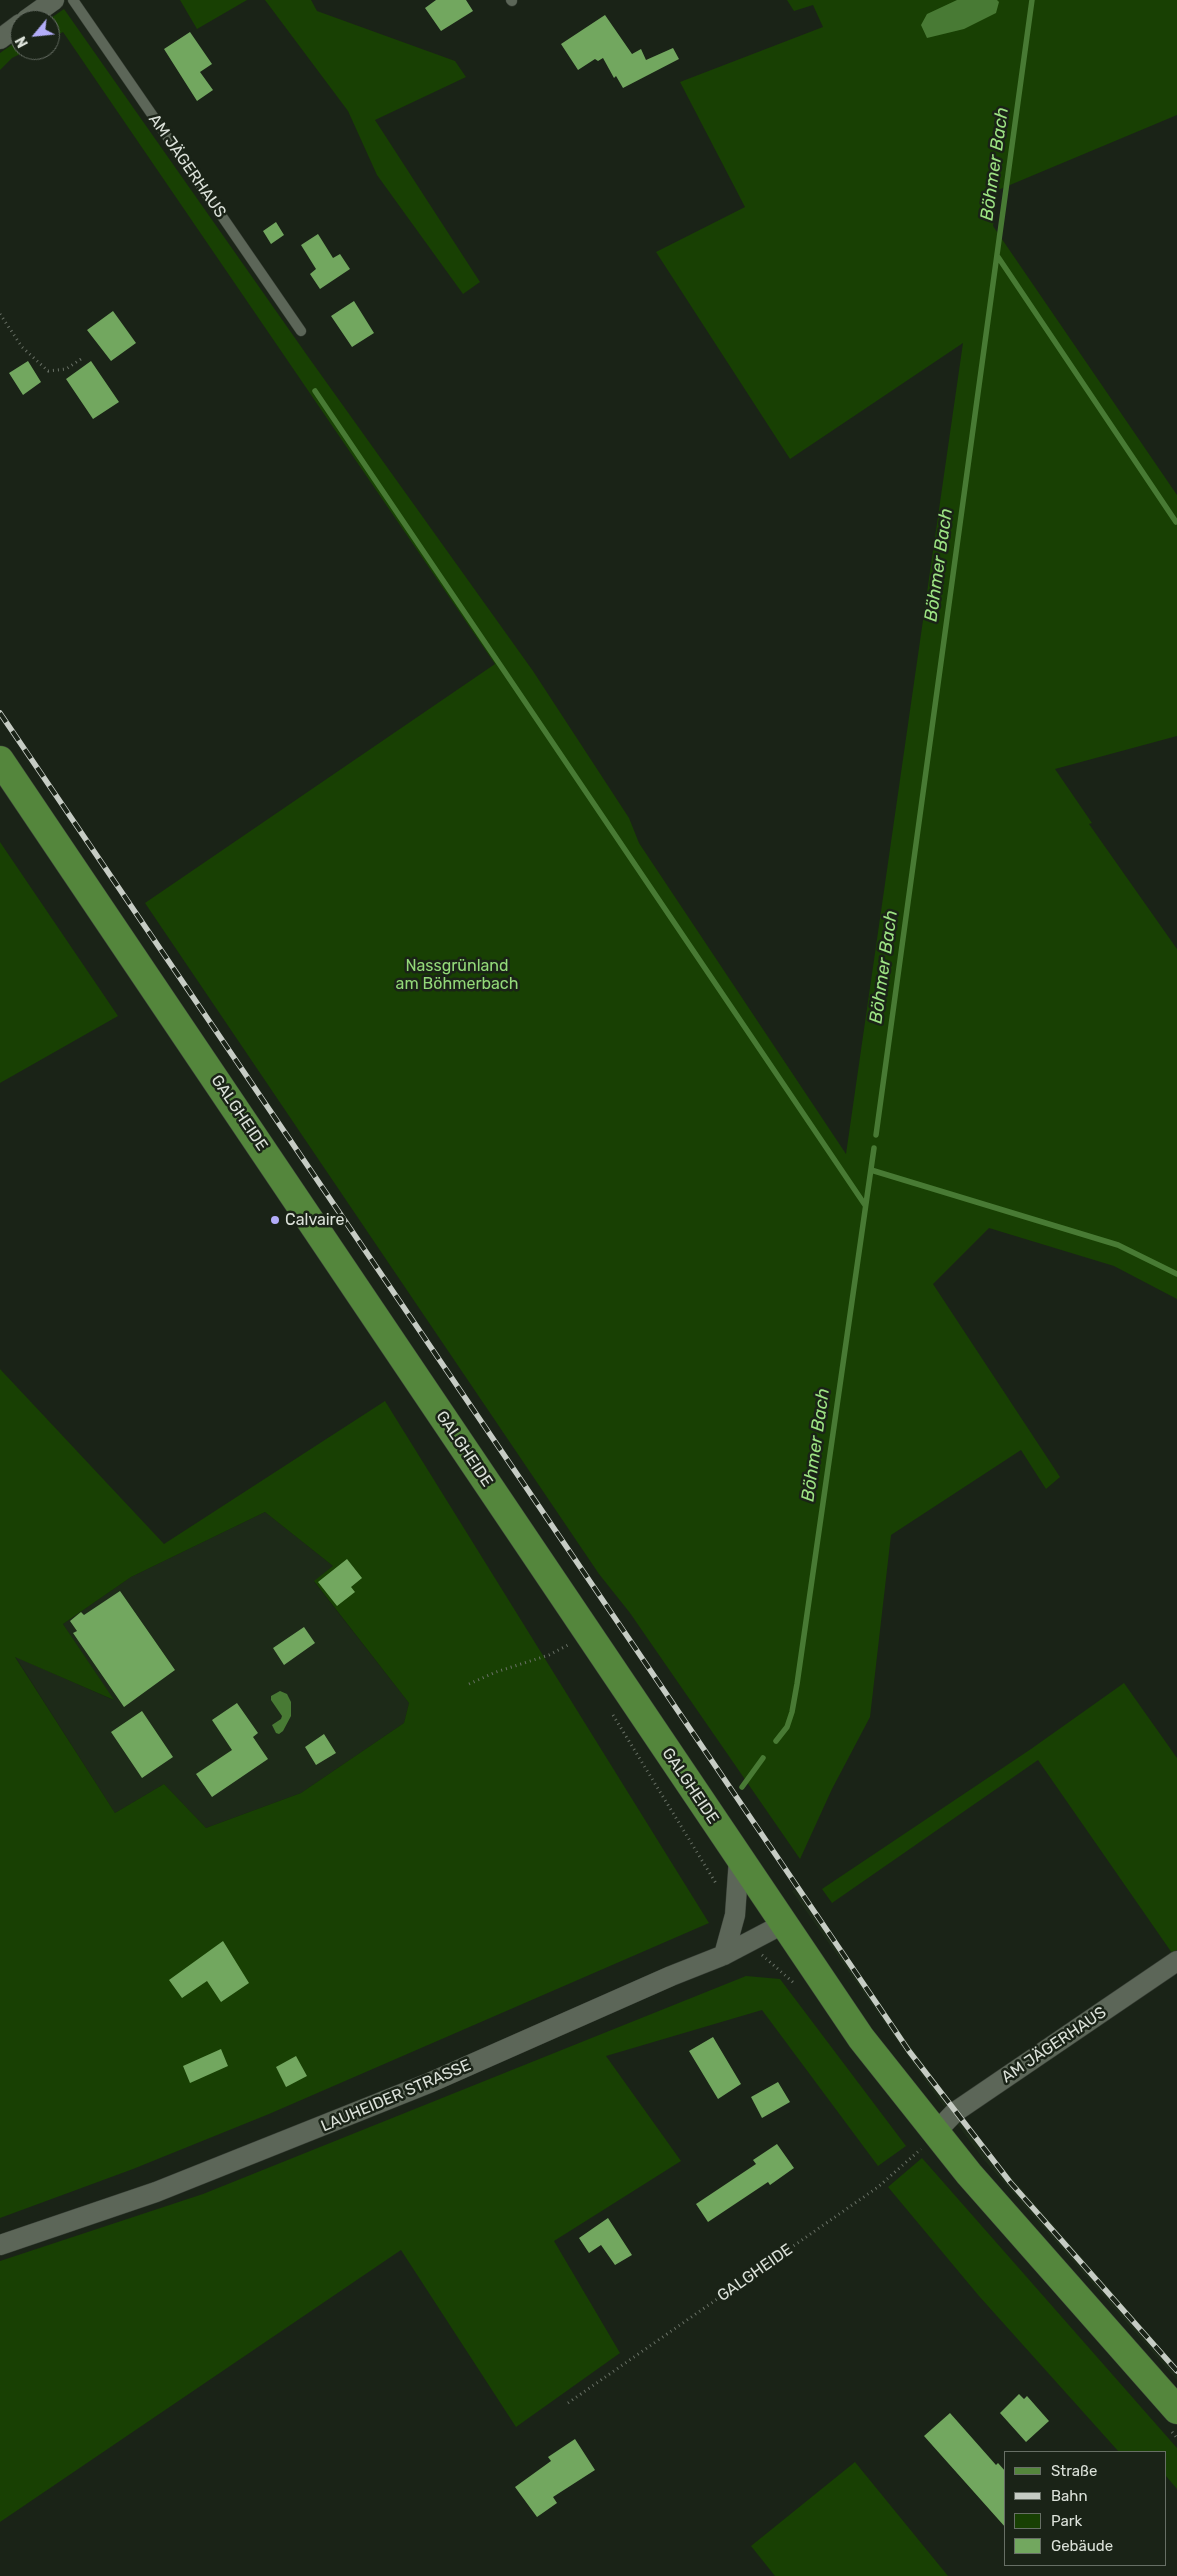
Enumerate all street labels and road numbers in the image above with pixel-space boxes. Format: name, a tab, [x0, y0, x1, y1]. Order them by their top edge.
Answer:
street label: AM JÄGERHAUS	[144, 111, 230, 221]
street label: GALGHEIDE	[207, 1071, 271, 1155]
street label: GALGHEIDE	[432, 1407, 496, 1491]
street label: GALGHEIDE	[658, 1744, 722, 1828]
street label: AM JÄGERHAUS	[998, 2003, 1110, 2087]
street label: LAUHEIDER STRASSE	[318, 2056, 474, 2136]
street label: GALGHEIDE	[714, 2240, 796, 2306]

